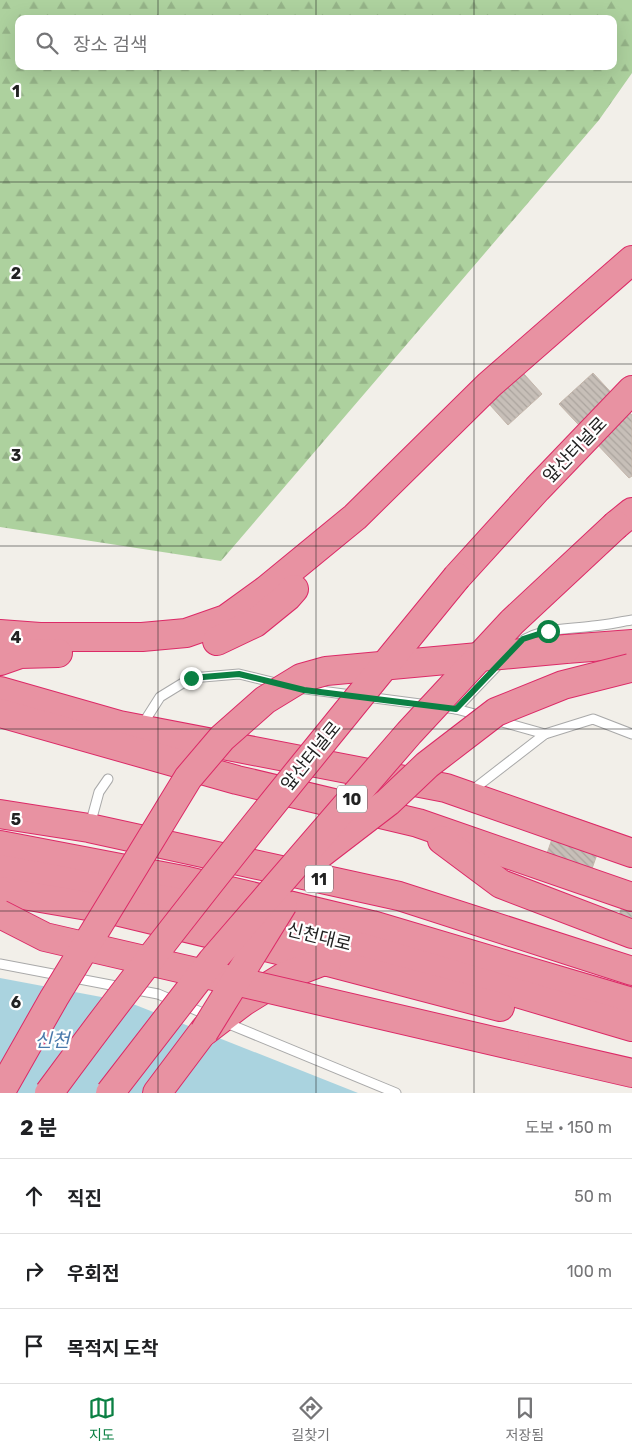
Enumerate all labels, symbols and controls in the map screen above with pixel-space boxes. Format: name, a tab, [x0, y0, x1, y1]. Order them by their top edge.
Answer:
search box	[15, 15, 617, 70]
icon: search	[33, 29, 61, 57]
text: 장소 검색	[73, 33, 148, 56]
text: 1	[12, 82, 20, 101]
text: 2	[11, 264, 21, 283]
street label: 앞산터널로	[538, 413, 612, 487]
text: 3	[11, 446, 21, 465]
route start	[537, 620, 560, 643]
text: 4	[11, 628, 22, 647]
route end	[180, 667, 203, 690]
street label: 앞산터널로	[276, 717, 346, 795]
road number: 10	[337, 786, 367, 812]
text: 5	[11, 810, 21, 829]
road number: 11	[305, 866, 333, 892]
street label: 신천대로	[284, 918, 354, 956]
text: 6	[11, 993, 21, 1012]
water label: 신천	[35, 1029, 71, 1052]
text: 2 분	[20, 1115, 57, 1140]
text: 도보 · 150 m	[525, 1118, 612, 1137]
icon: ahead	[20, 1182, 48, 1210]
text: 직진	[67, 1187, 102, 1210]
text: 50 m	[574, 1187, 612, 1206]
icon: right	[20, 1257, 48, 1285]
text: 우회전	[67, 1262, 119, 1285]
text: 100 m	[567, 1262, 612, 1281]
icon: arrive	[20, 1332, 48, 1360]
text: 목적지 도착	[67, 1337, 158, 1360]
tab: 지도	[88, 1394, 116, 1444]
tab: 길찾기	[291, 1394, 330, 1444]
tab: 저장됨	[506, 1394, 544, 1444]

